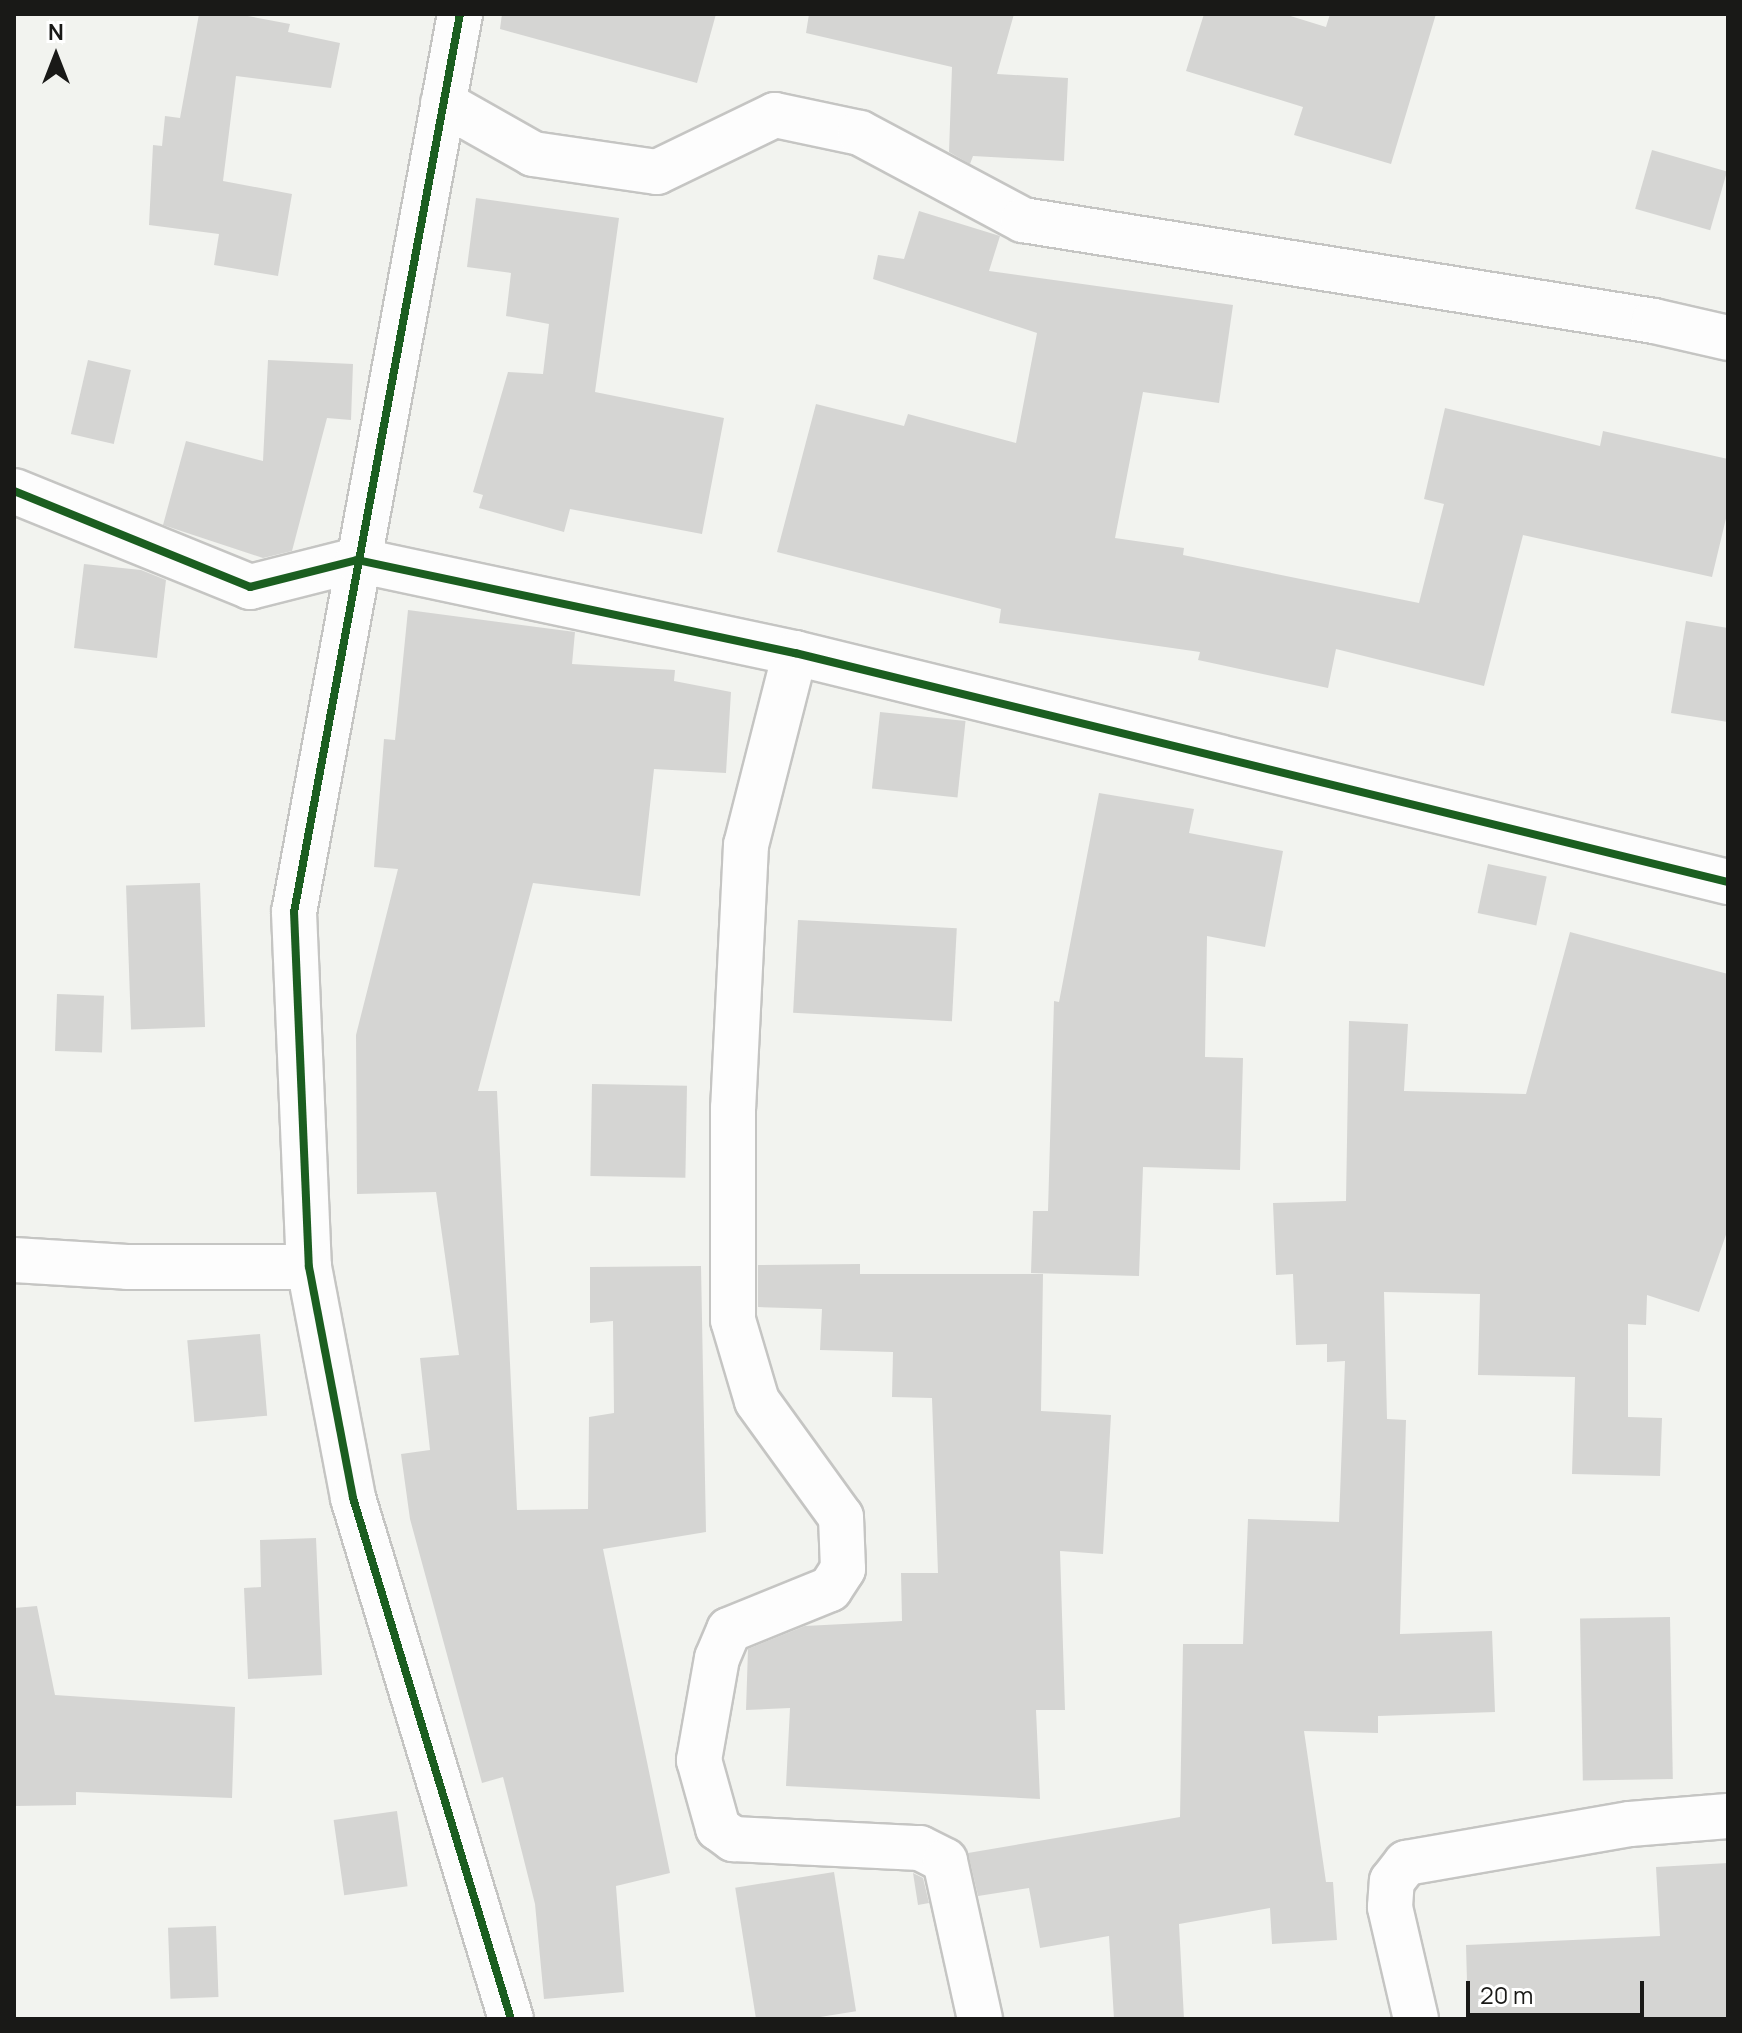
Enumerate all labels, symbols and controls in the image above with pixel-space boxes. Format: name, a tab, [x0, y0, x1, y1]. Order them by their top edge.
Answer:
north arrow	[16, 16, 96, 96]
text: N	[48, 17, 64, 47]
scale bar	[1470, 1965, 1648, 2015]
text: 20 m	[1480, 1978, 1533, 2011]

